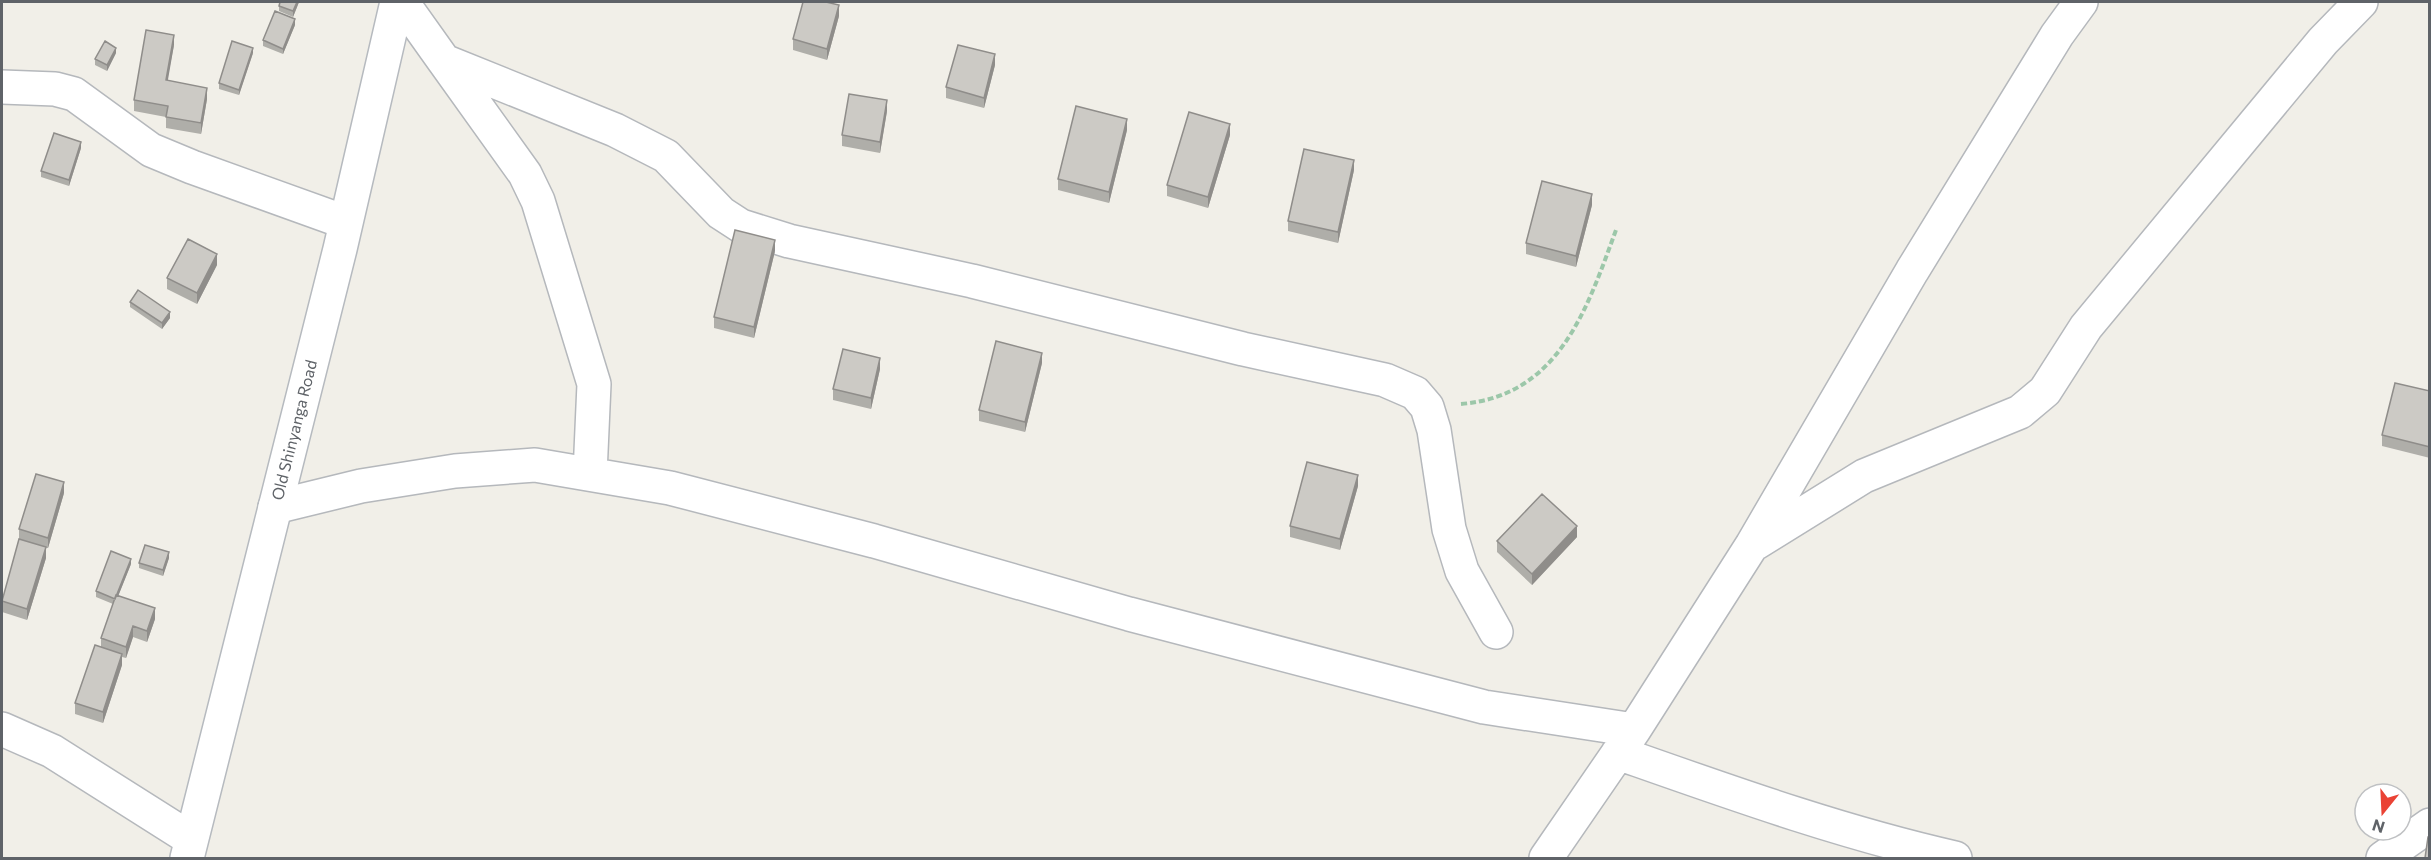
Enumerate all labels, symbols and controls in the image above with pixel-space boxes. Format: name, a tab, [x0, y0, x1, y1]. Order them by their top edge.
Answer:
street label: Old Shinyanga Road	[267, 358, 320, 502]
north arrow	[2353, 782, 2413, 842]
text: N	[2370, 816, 2387, 838]

